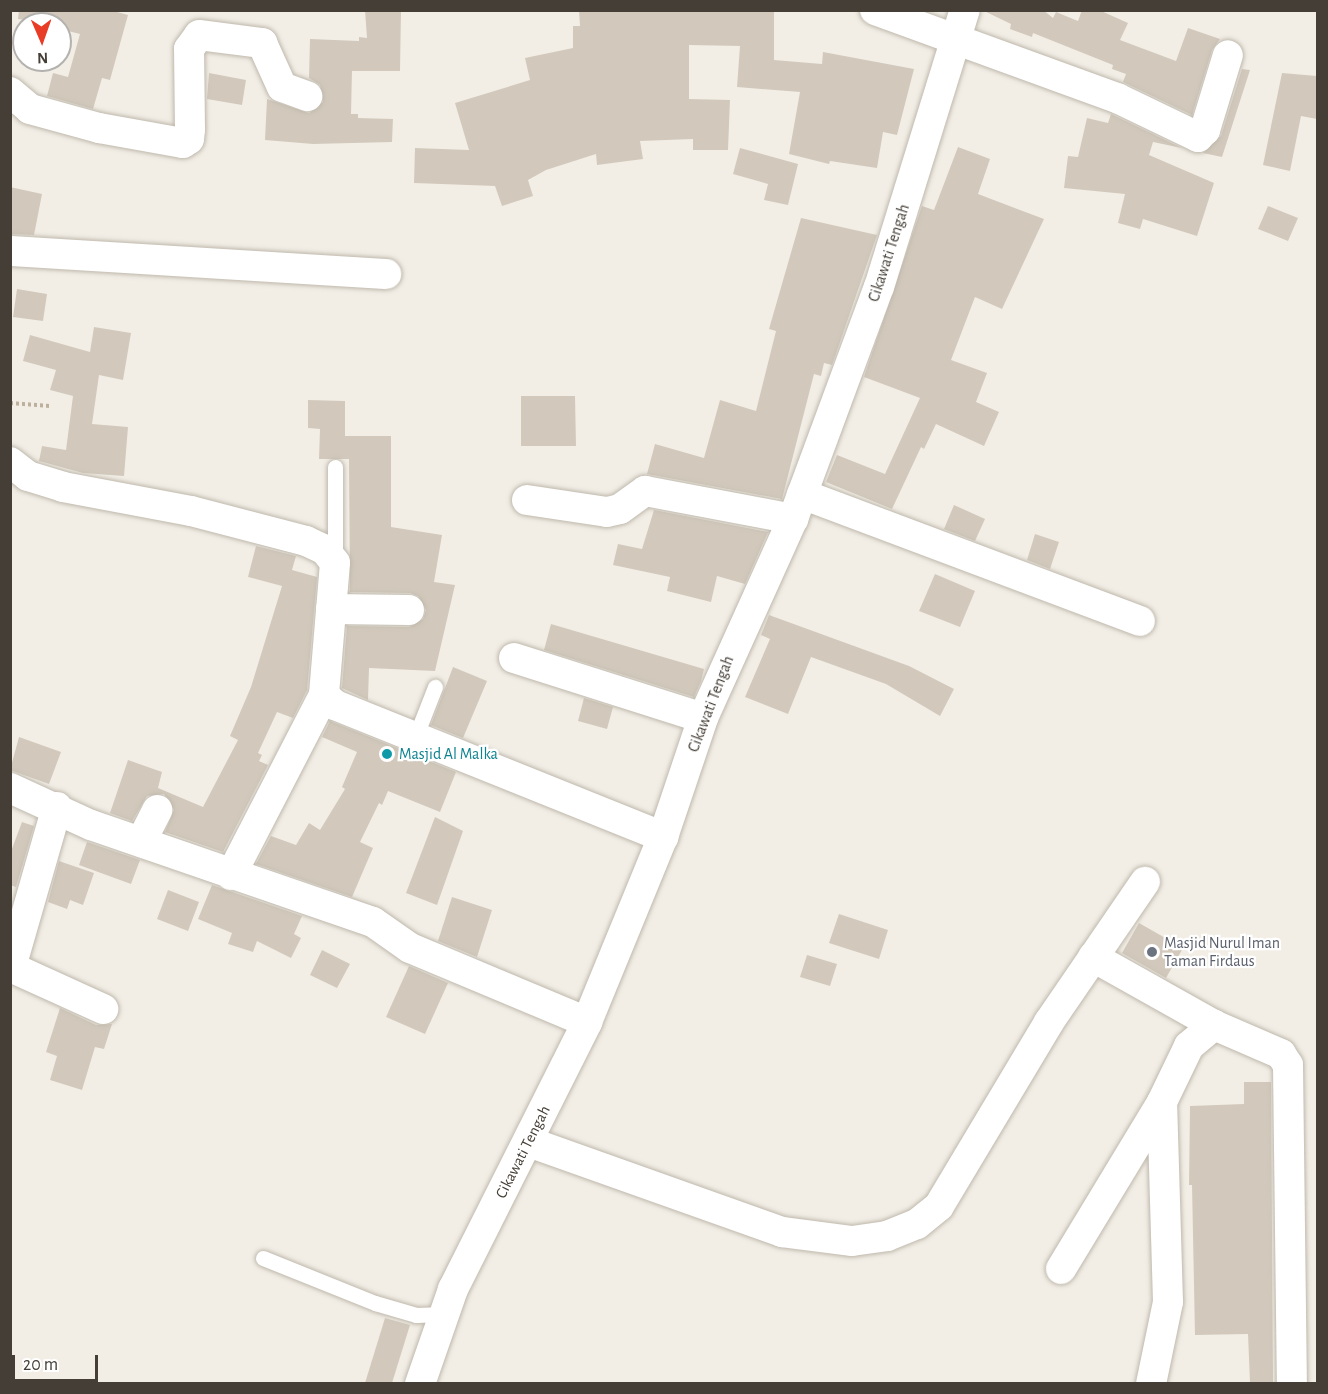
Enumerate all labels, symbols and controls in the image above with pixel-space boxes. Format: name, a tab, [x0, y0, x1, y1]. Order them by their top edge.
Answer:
north arrow	[12, 12, 72, 72]
text: N	[37, 50, 48, 66]
street label: Cikawati Tengah	[864, 202, 914, 304]
street label: Cikawati Tengah	[684, 653, 738, 755]
place label: Masjid Al Malka	[399, 744, 498, 764]
marker: Masjid Al Malka	[380, 747, 394, 761]
place label: Masjid Nurul Iman Taman Firdaus	[1164, 933, 1280, 971]
marker: Masjid Nurul Iman Taman Firdaus	[1145, 945, 1159, 959]
street label: Cikawati Tengah	[491, 1102, 555, 1202]
scale bar	[15, 1343, 100, 1381]
text: 20 m	[23, 1356, 58, 1374]

